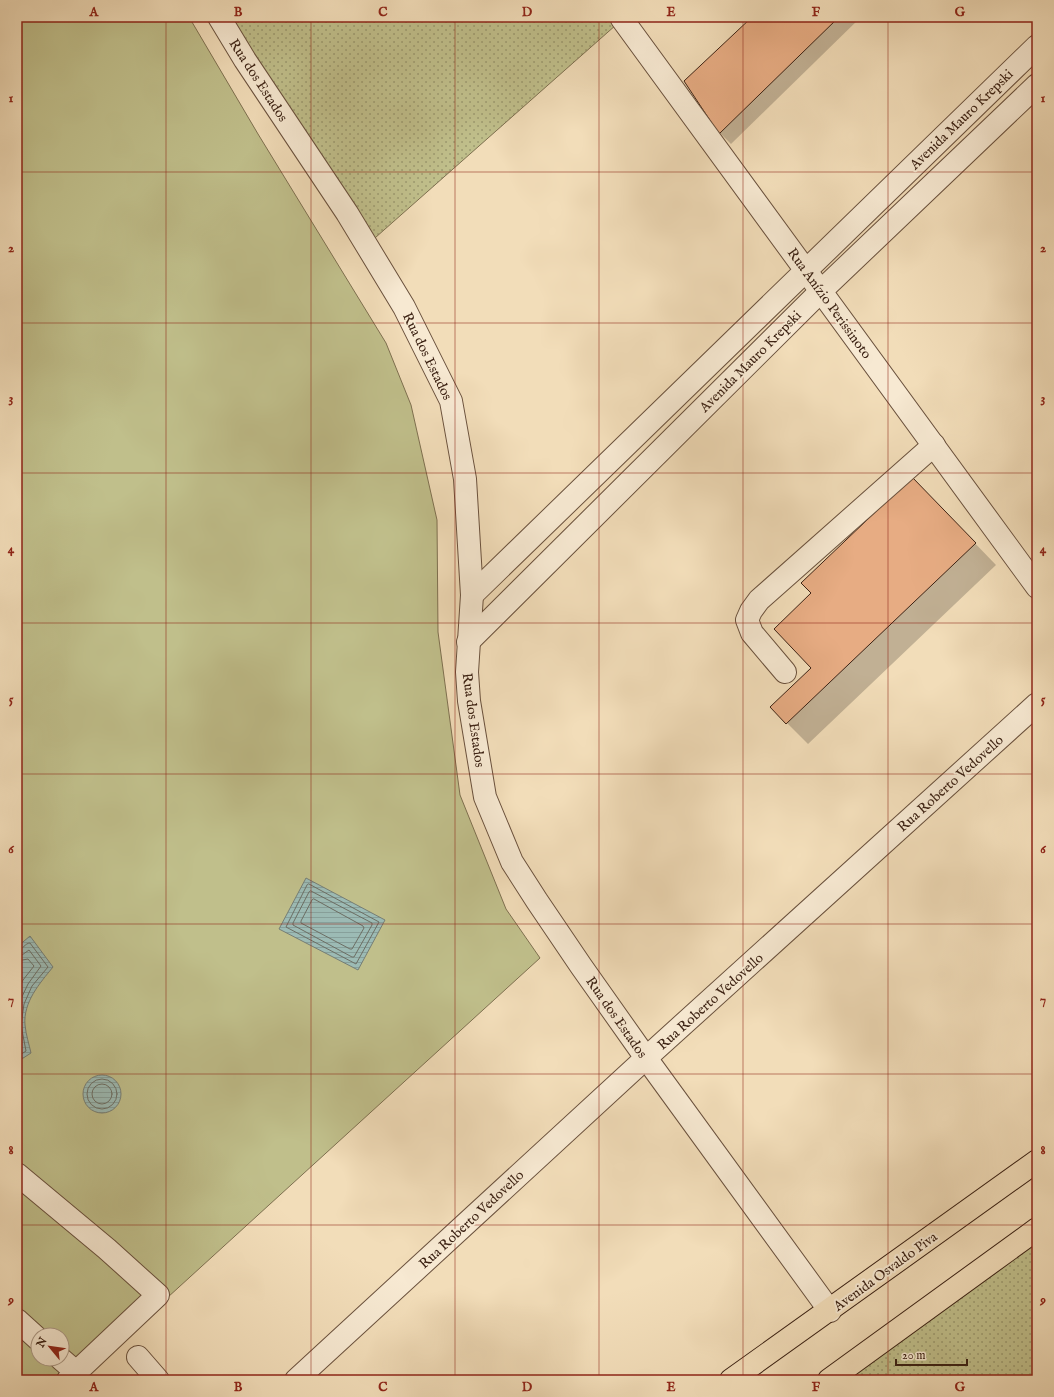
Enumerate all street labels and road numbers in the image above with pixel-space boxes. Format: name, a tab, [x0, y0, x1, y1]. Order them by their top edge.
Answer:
street label: Rua dos Estados	[225, 36, 292, 125]
street label: Avenida Mauro Krepski	[905, 65, 1017, 175]
street label: Rua Anízio Perissinoto	[783, 245, 876, 363]
street label: Avenida Mauro Krepski	[695, 307, 806, 417]
street label: Rua dos Estados	[398, 310, 456, 403]
street label: Rua dos Estados	[457, 672, 489, 769]
street label: Rua Roberto Vedovello	[894, 731, 1008, 836]
street label: Rua Roberto Vedovello	[654, 949, 768, 1054]
street label: Rua dos Estados	[581, 973, 651, 1062]
street label: Rua Roberto Vedovello	[415, 1166, 528, 1273]
street label: Avenida Osvaldo Piva	[829, 1228, 942, 1316]

